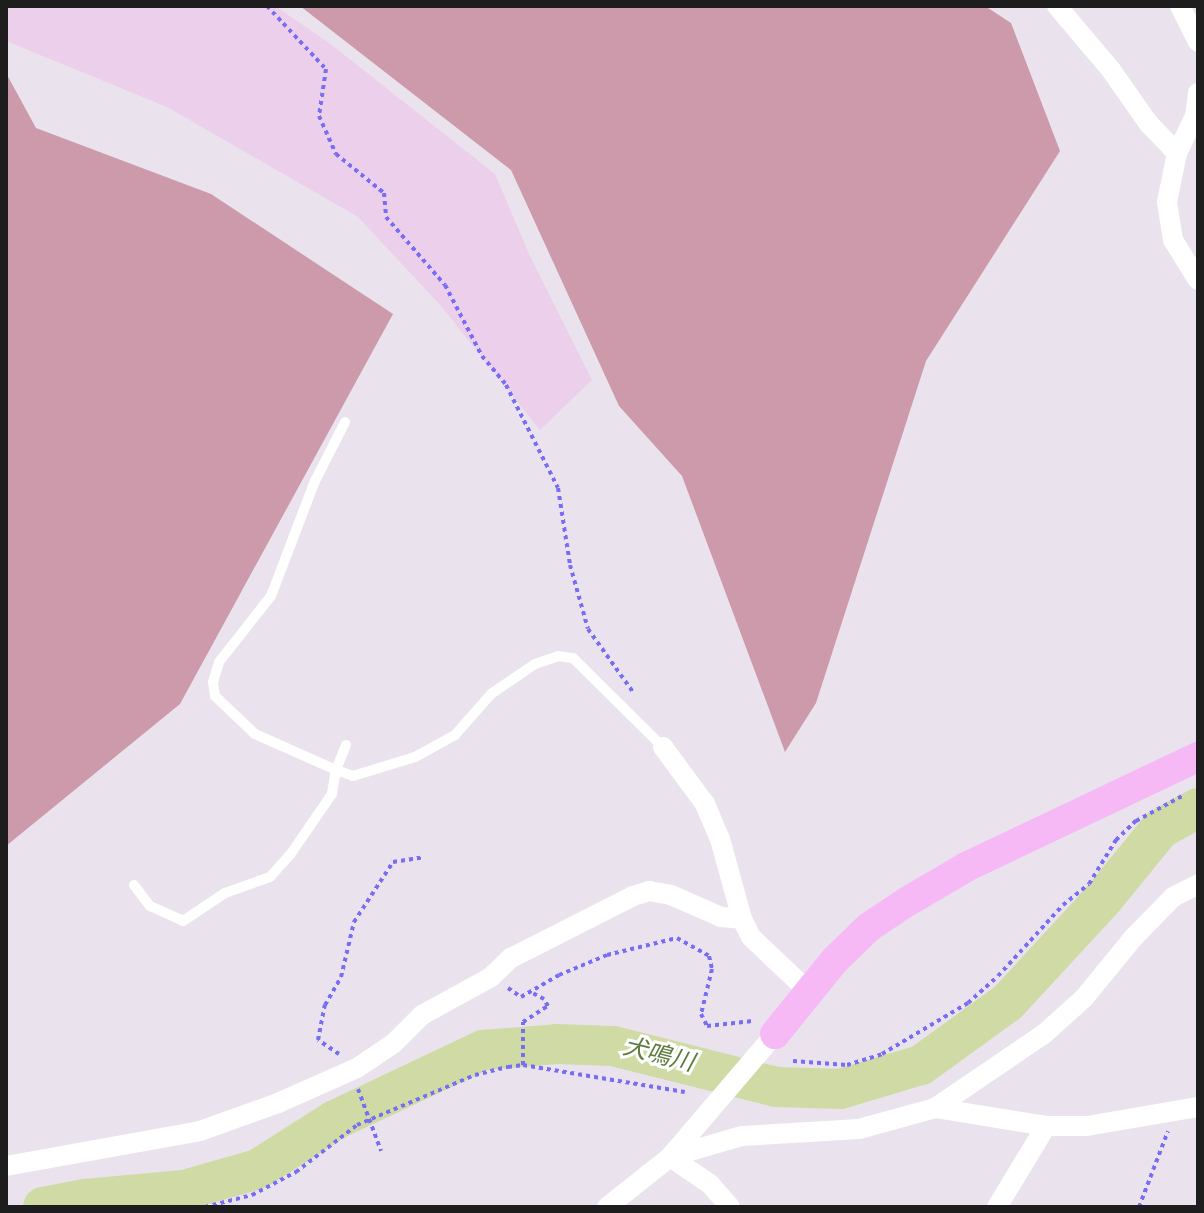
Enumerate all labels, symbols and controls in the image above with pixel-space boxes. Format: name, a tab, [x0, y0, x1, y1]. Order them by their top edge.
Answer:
water label: 犬鳴川	[620, 1034, 696, 1080]

